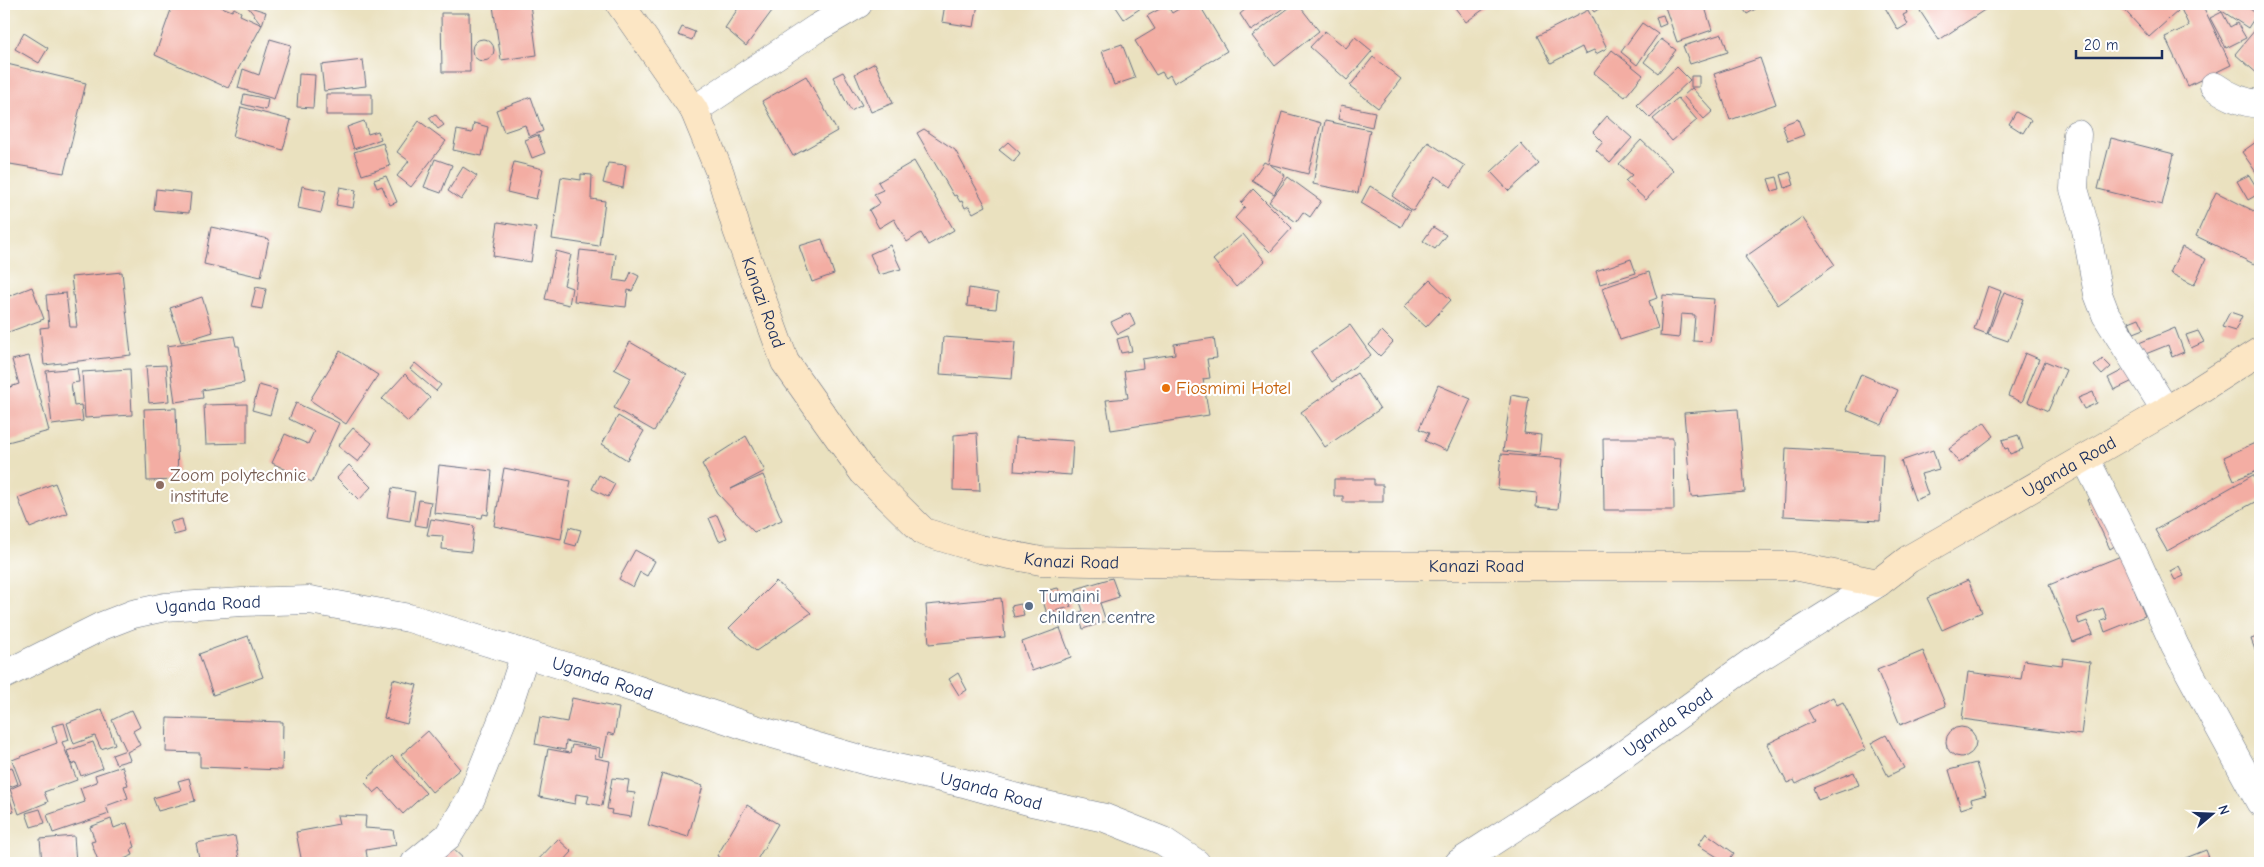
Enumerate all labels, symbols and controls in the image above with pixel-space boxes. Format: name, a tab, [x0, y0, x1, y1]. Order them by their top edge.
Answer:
scale bar	[2076, 28, 2163, 60]
text: 20 m	[2084, 36, 2118, 54]
street label: Kanazi Road	[737, 254, 789, 351]
place label: Fiosmimi Hotel	[1176, 378, 1291, 399]
marker: Fiosmimi Hotel	[1160, 382, 1172, 394]
street label: Uganda Road	[2018, 432, 2120, 503]
place label: Zoom polytechnic institute	[170, 465, 306, 507]
marker: Zoom polytechnic institute	[154, 479, 166, 491]
street label: Kanazi Road	[1022, 548, 1119, 574]
street label: Kanazi Road	[1429, 556, 1524, 577]
place label: Tumaini children centre	[1039, 586, 1155, 628]
street label: Uganda Road	[154, 591, 261, 620]
marker: Tumaini children centre	[1023, 600, 1035, 612]
street label: Uganda Road	[549, 653, 656, 705]
street label: Uganda Road	[1620, 684, 1717, 762]
street label: Uganda Road	[938, 768, 1044, 815]
north arrow	[2186, 790, 2236, 840]
text: N	[2214, 803, 2233, 817]

